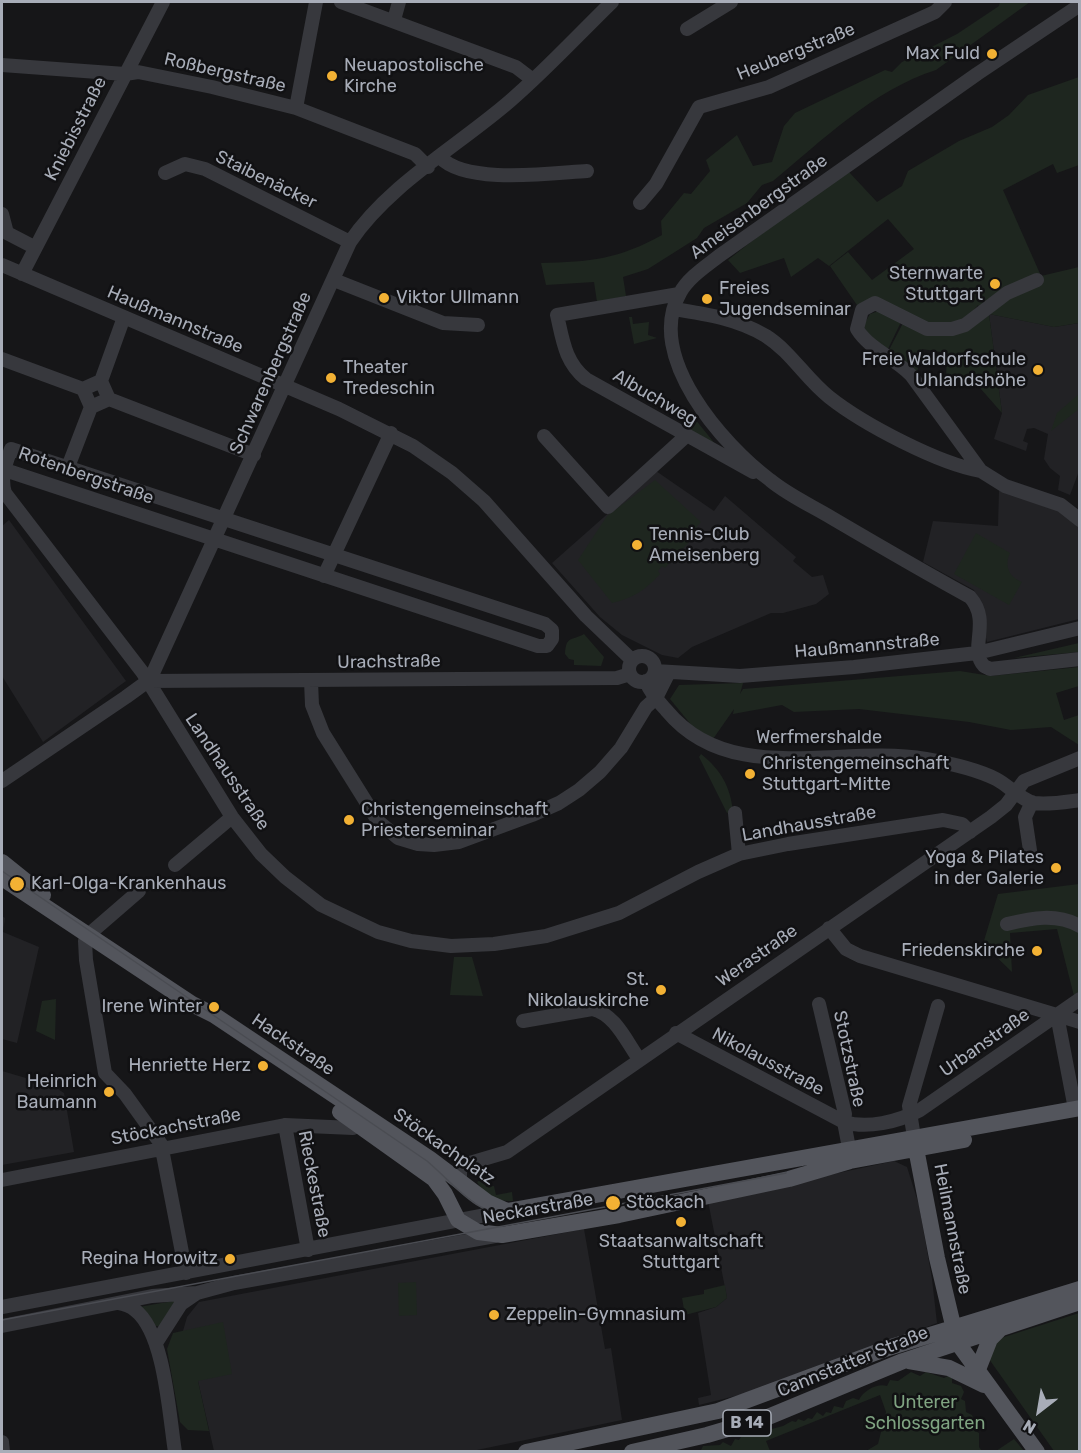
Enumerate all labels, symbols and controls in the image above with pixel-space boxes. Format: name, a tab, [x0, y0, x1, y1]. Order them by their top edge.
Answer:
street label: Heubergstraße	[734, 18, 858, 86]
place label: Max Fuld	[905, 43, 980, 65]
marker: Max Fuld	[985, 47, 999, 61]
street label: Roßbergstraße	[162, 48, 288, 98]
place label: Neuapostolische Kirche	[344, 55, 484, 98]
marker: Neuapostolische Kirche	[325, 69, 339, 83]
street label: Kniebisstraße	[41, 73, 111, 185]
street label: Staibenäcker	[212, 146, 320, 214]
street label: Ameisenbergstraße	[686, 150, 832, 264]
place label: Sternwarte Stuttgart	[889, 263, 983, 306]
marker: Sternwarte Stuttgart	[988, 277, 1002, 291]
place label: Freies Jugendseminar	[719, 278, 851, 320]
street label: Haußmannstraße	[104, 282, 246, 358]
place label: Viktor Ullmann	[396, 287, 519, 309]
street label: Schwarenbergstraße	[225, 288, 317, 458]
marker: Viktor Ullmann	[377, 291, 391, 305]
marker: Freies Jugendseminar	[700, 292, 714, 306]
place label: Freie Waldorfschule Uhlandshöhe	[862, 349, 1026, 392]
place label: Theater Tredeschin	[343, 357, 435, 400]
marker: Freie Waldorfschule Uhlandshöhe	[1031, 363, 1045, 377]
street label: Albuchweg	[609, 365, 701, 431]
marker: Theater Tredeschin	[324, 371, 338, 385]
street label: Rotenbergstraße	[16, 443, 156, 509]
place label: Tennis-Club Ameisenberg	[649, 524, 760, 566]
marker: Tennis-Club Ameisenberg	[630, 538, 644, 552]
street label: Haußmannstraße	[794, 629, 940, 663]
street label: Urachstraße	[337, 650, 441, 674]
street label: Landhausstraße	[180, 710, 274, 834]
street label: Werfmershalde	[756, 727, 882, 749]
place label: Christengemeinschaft Stuttgart-Mitte	[762, 753, 949, 795]
marker: Christengemeinschaft Stuttgart-Mitte	[743, 767, 757, 781]
place label: Christengemeinschaft Priesterseminar	[361, 799, 548, 842]
street label: Landhausstraße	[740, 802, 878, 846]
marker: Christengemeinschaft Priesterseminar	[342, 813, 356, 827]
place label: Yoga & Pilates in der Galerie	[925, 847, 1044, 890]
marker: Yoga & Pilates in der Galerie	[1049, 861, 1063, 875]
place label: Karl-Olga-Krankenhaus	[31, 873, 226, 895]
marker: Karl-Olga-Krankenhaus	[8, 875, 26, 893]
street label: Werastraße	[712, 920, 802, 992]
place label: Friedenskirche	[901, 940, 1025, 962]
marker: Friedenskirche	[1030, 944, 1044, 958]
place label: St. Nikolauskirche	[527, 969, 649, 1012]
marker: St. Nikolauskirche	[654, 983, 668, 997]
place label: Irene Winter	[101, 996, 202, 1018]
marker: Irene Winter	[207, 1000, 221, 1014]
street label: Urbanstraße	[936, 1004, 1034, 1082]
street label: Hackstraße	[247, 1009, 339, 1081]
street label: Stotzstraße	[828, 1009, 870, 1109]
street label: Nikolausstraße	[708, 1023, 828, 1101]
place label: Henriette Herz	[128, 1055, 251, 1077]
marker: Henriette Herz	[256, 1059, 270, 1073]
place label: Heinrich Baumann	[16, 1071, 97, 1114]
marker: Heinrich Baumann	[102, 1085, 116, 1099]
street label: Stöckachstraße	[109, 1104, 243, 1150]
street label: Stöckachplatz	[389, 1104, 499, 1190]
street label: Rieckestraße	[293, 1129, 335, 1239]
street label: Heilmannstraße	[929, 1162, 975, 1296]
street label: Neckarstraße	[481, 1189, 595, 1229]
place label: Stöckach	[626, 1192, 704, 1214]
marker: Stöckach	[604, 1194, 622, 1212]
marker: Staatsanwaltschaft Stuttgart	[674, 1215, 688, 1229]
place label: Staatsanwaltschaft Stuttgart	[599, 1231, 763, 1274]
place label: Regina Horowitz	[81, 1248, 218, 1270]
marker: Regina Horowitz	[223, 1252, 237, 1266]
place label: Zeppelin-Gymnasium	[506, 1304, 686, 1326]
marker: Zeppelin-Gymnasium	[487, 1308, 501, 1322]
street label: Cannstatter Straße	[774, 1322, 932, 1402]
north arrow	[1009, 1381, 1069, 1441]
park label: Unterer Schlossgarten	[865, 1392, 985, 1434]
road number: B 14	[723, 1410, 771, 1436]
text: N	[1020, 1416, 1039, 1438]

